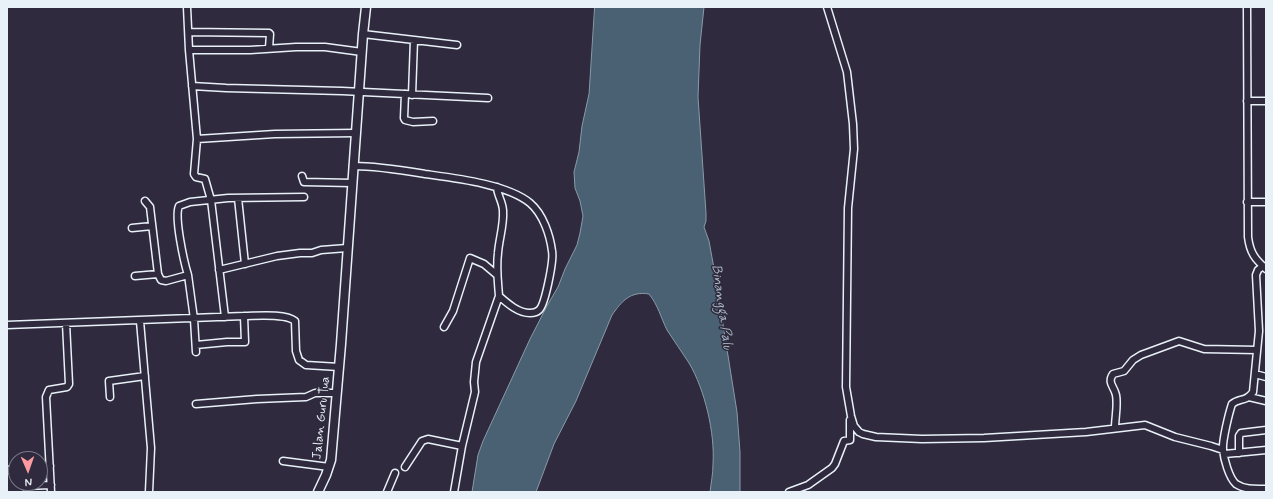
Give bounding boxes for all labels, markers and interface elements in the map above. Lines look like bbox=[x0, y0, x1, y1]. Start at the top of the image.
water label: Binangga Palu bbox=[707, 264, 735, 350]
street label: Jalan Guru Tua bbox=[310, 376, 334, 460]
north arrow bbox=[8, 451, 48, 491]
text: N bbox=[24, 475, 32, 489]

